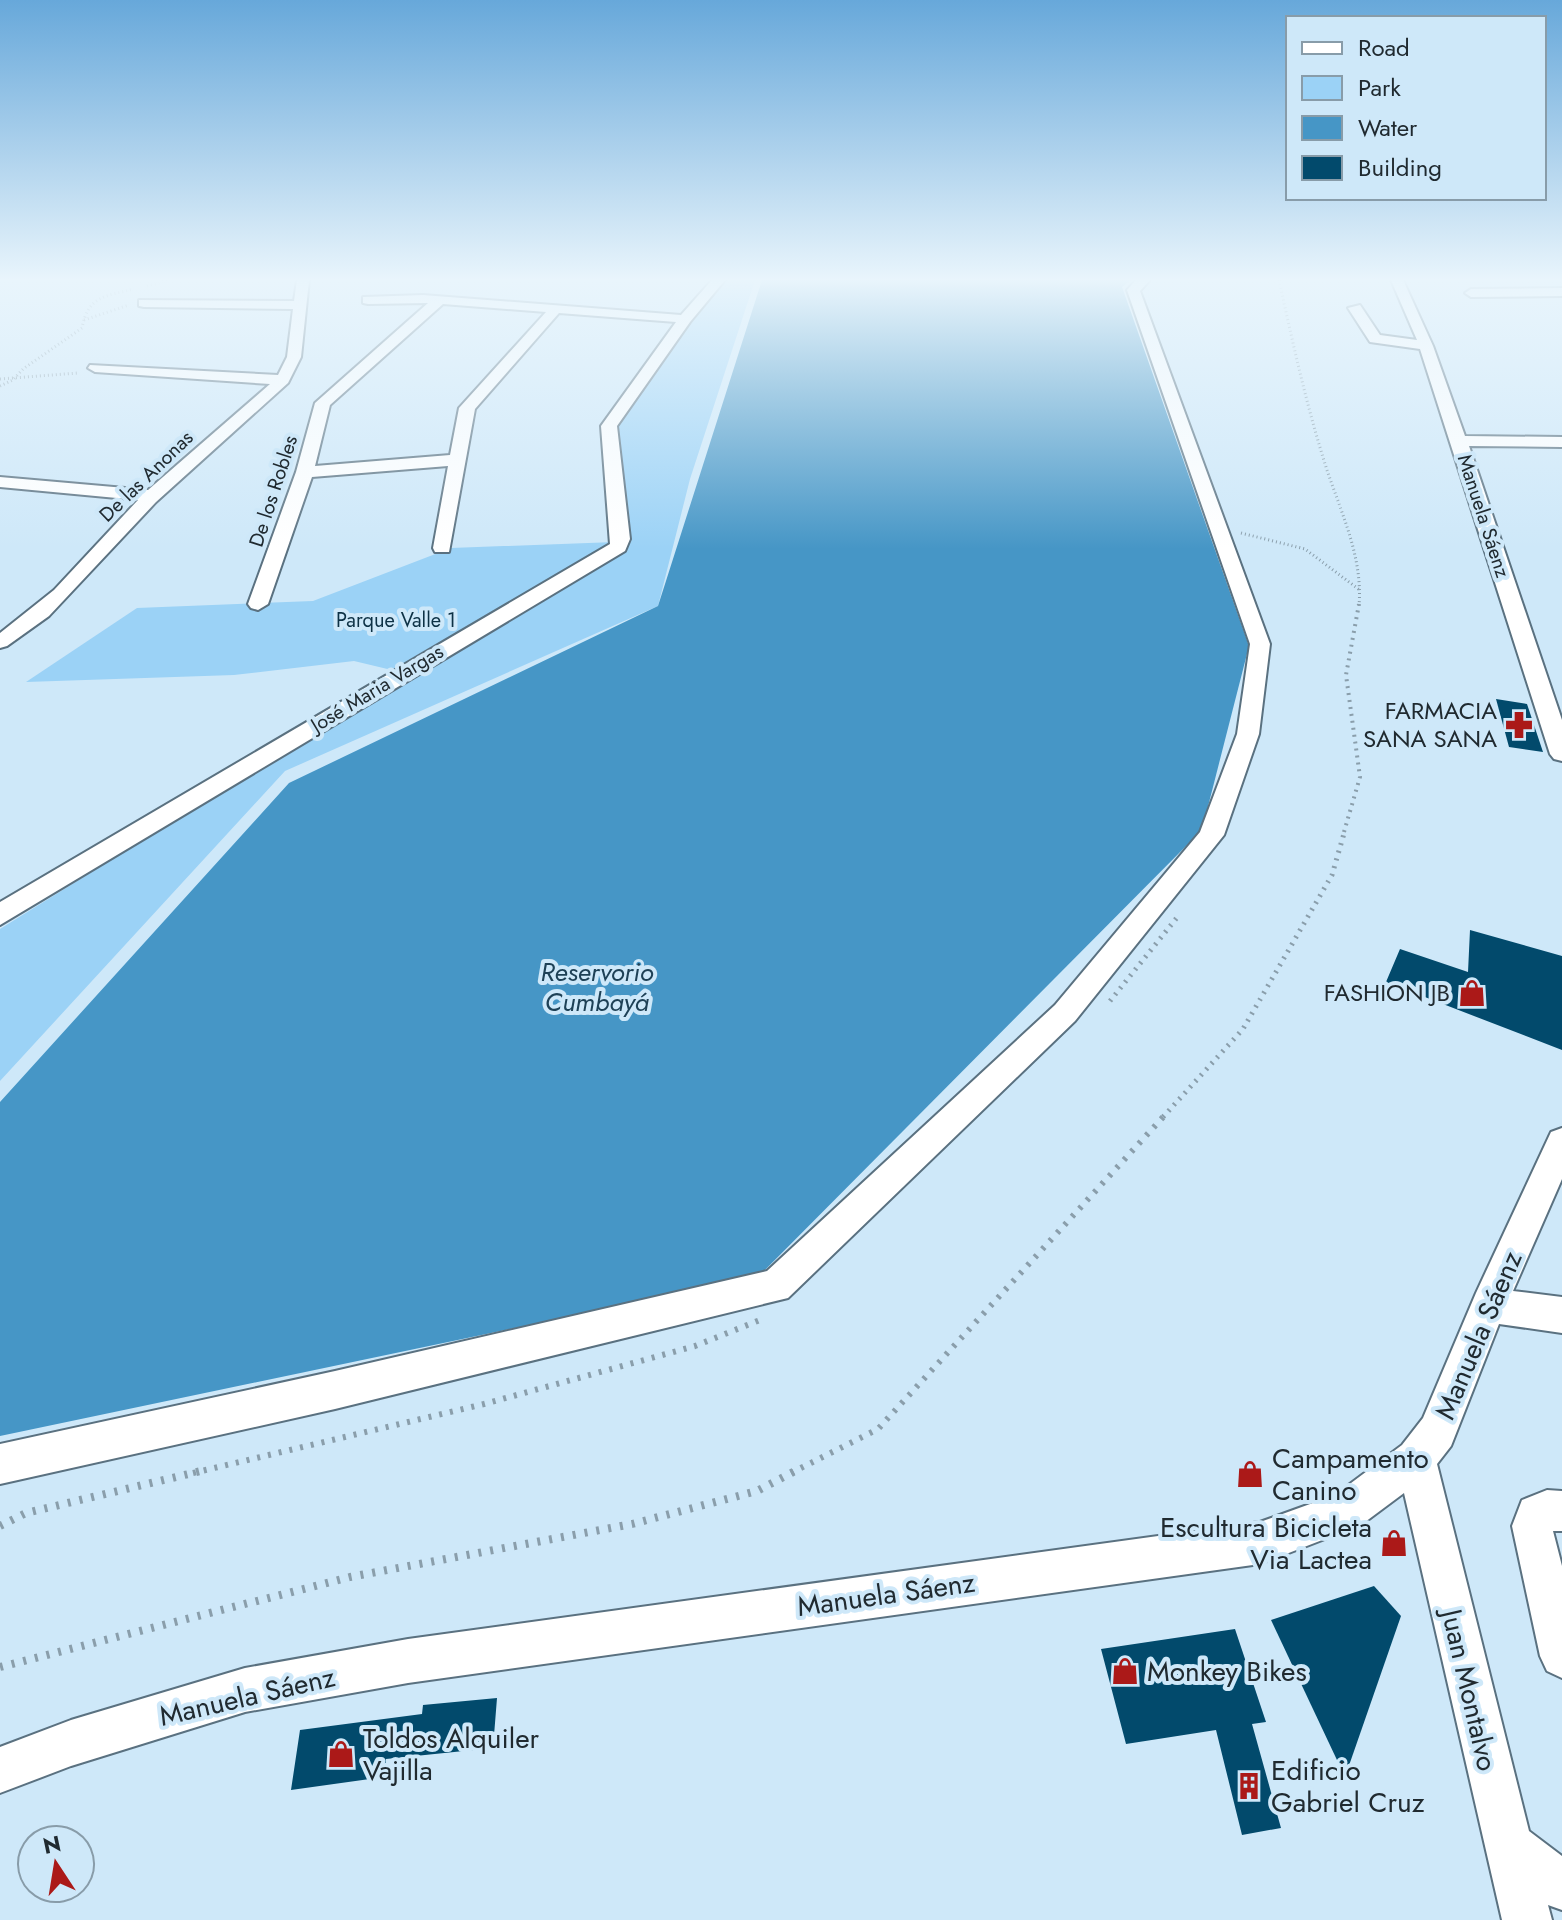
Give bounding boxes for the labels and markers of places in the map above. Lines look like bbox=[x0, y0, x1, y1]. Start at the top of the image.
place label: FARMACIA SANA SANA bbox=[1363, 693, 1497, 756]
pharmacy icon: FARMACIA SANA SANA bbox=[1504, 710, 1534, 740]
place label: FASHION JB bbox=[1324, 975, 1450, 1010]
shop icon: FASHION JB bbox=[1457, 978, 1487, 1008]
place label: Campamento Canino bbox=[1272, 1438, 1429, 1511]
shop icon: Campamento Canino bbox=[1235, 1459, 1265, 1489]
place label: Escultura Bicicleta Via Lactea bbox=[1160, 1507, 1372, 1580]
shop icon: Escultura Bicicleta Via Lactea bbox=[1379, 1528, 1409, 1558]
place label: Monkey Bikes bbox=[1147, 1651, 1307, 1692]
shop icon: Monkey Bikes bbox=[1110, 1656, 1140, 1686]
place label: Toldos Alquiler Vajilla bbox=[363, 1718, 540, 1791]
shop icon: Toldos Alquiler Vajilla bbox=[326, 1739, 356, 1769]
place label: Edificio Gabriel Cruz bbox=[1271, 1750, 1425, 1823]
building icon: Edificio Gabriel Cruz bbox=[1234, 1771, 1264, 1801]

